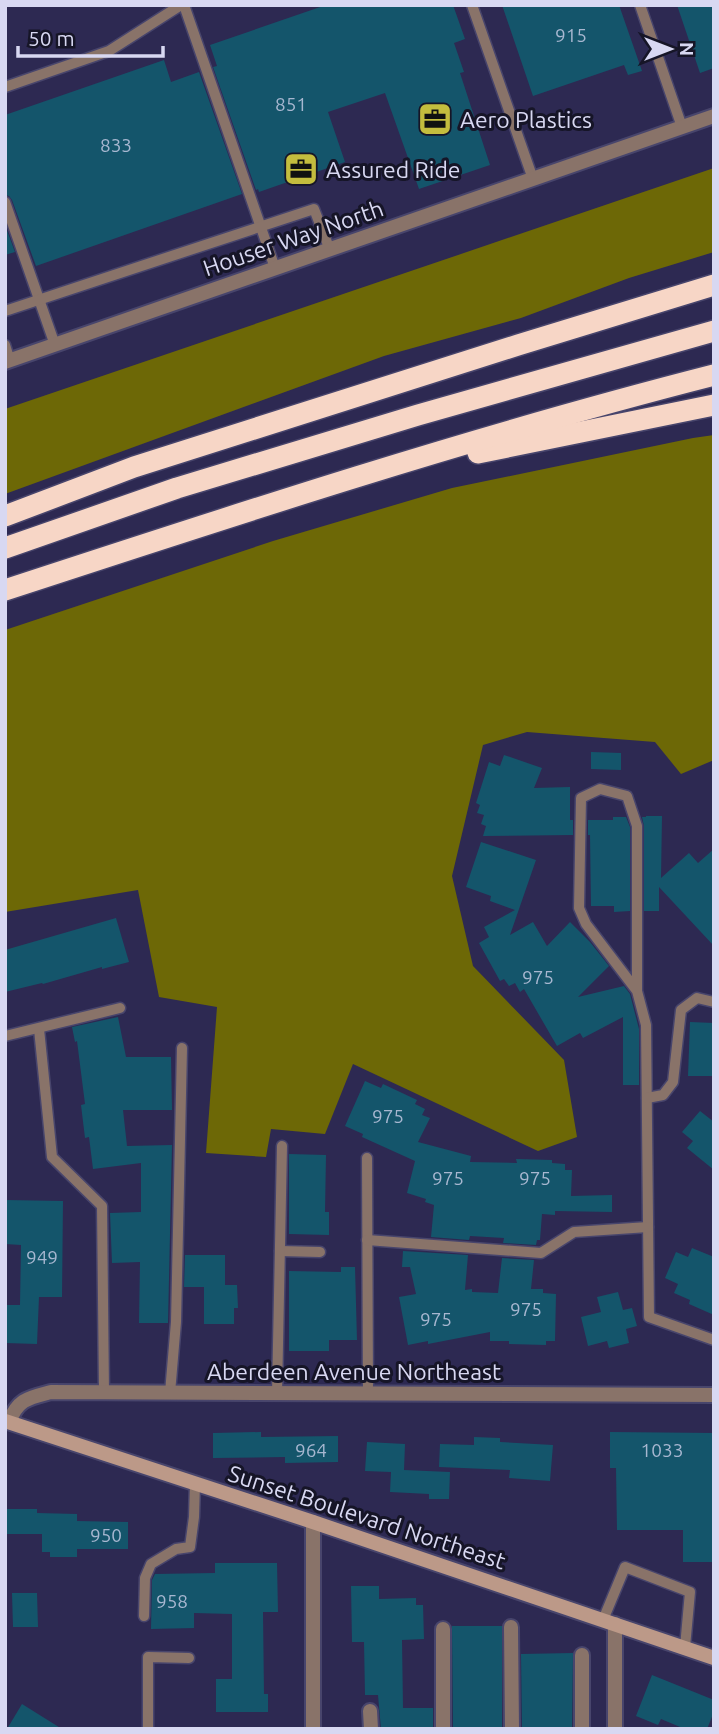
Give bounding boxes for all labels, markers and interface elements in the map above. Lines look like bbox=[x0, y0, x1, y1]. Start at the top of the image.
scale bar bbox=[18, 14, 163, 58]
north arrow bbox=[635, 14, 705, 84]
house number: 915 bbox=[555, 24, 587, 46]
text: 50 m bbox=[28, 26, 75, 50]
text: N bbox=[676, 42, 698, 56]
house number: 851 bbox=[275, 93, 307, 115]
office icon: Aero Plastics bbox=[416, 100, 454, 138]
place label: Aero Plastics bbox=[460, 107, 592, 132]
house number: 833 bbox=[100, 134, 132, 156]
office icon: Assured Ride bbox=[282, 150, 320, 188]
place label: Assured Ride bbox=[326, 157, 461, 182]
street label: Houser Way North bbox=[200, 195, 386, 281]
house number: 975 bbox=[522, 966, 554, 988]
house number: 975 bbox=[372, 1105, 404, 1127]
house number: 975 bbox=[432, 1167, 464, 1189]
house number: 975 bbox=[519, 1167, 551, 1189]
house number: 949 bbox=[26, 1246, 58, 1268]
house number: 975 bbox=[510, 1298, 542, 1320]
house number: 975 bbox=[420, 1308, 452, 1330]
street label: Aberdeen Avenue Northeast bbox=[207, 1359, 501, 1384]
house number: 964 bbox=[295, 1439, 327, 1461]
house number: 1033 bbox=[641, 1439, 683, 1461]
street label: Sunset Boulevard Northeast bbox=[225, 1460, 509, 1574]
house number: 950 bbox=[90, 1524, 122, 1546]
house number: 958 bbox=[156, 1590, 188, 1612]

